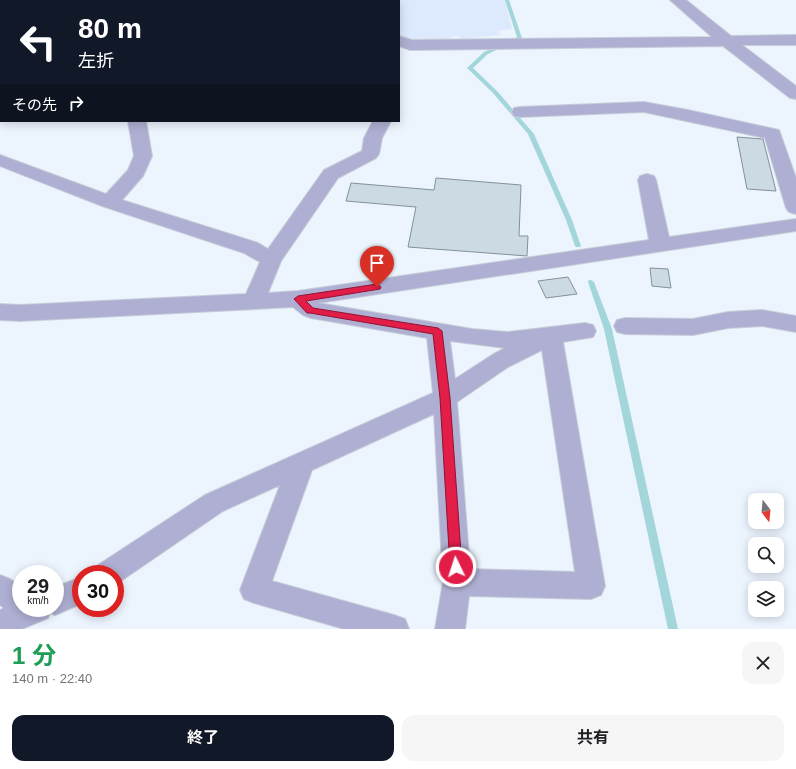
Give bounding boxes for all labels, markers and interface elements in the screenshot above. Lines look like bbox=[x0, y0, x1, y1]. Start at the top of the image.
text: 80 m bbox=[78, 13, 142, 44]
icon: left bbox=[12, 16, 64, 68]
text: 左折 bbox=[78, 51, 114, 71]
icon: right bbox=[65, 92, 87, 114]
text: その先 bbox=[12, 96, 57, 113]
pin bbox=[360, 246, 394, 287]
icon: arrive bbox=[366, 252, 388, 274]
north arrow bbox=[748, 493, 784, 529]
map controls bbox=[748, 493, 784, 617]
button: search bbox=[748, 537, 784, 573]
position arrow bbox=[435, 546, 477, 588]
speed limit sign: 30 bbox=[72, 565, 124, 617]
text: 29 bbox=[27, 575, 49, 597]
button: layers bbox=[748, 581, 784, 617]
text: km/h bbox=[27, 595, 49, 606]
text: 1 分 bbox=[12, 642, 56, 669]
button: close bbox=[742, 642, 784, 684]
text: 140 m · 22:40 bbox=[12, 671, 92, 686]
button: 終了 bbox=[12, 715, 394, 761]
button: 共有 bbox=[402, 715, 784, 761]

